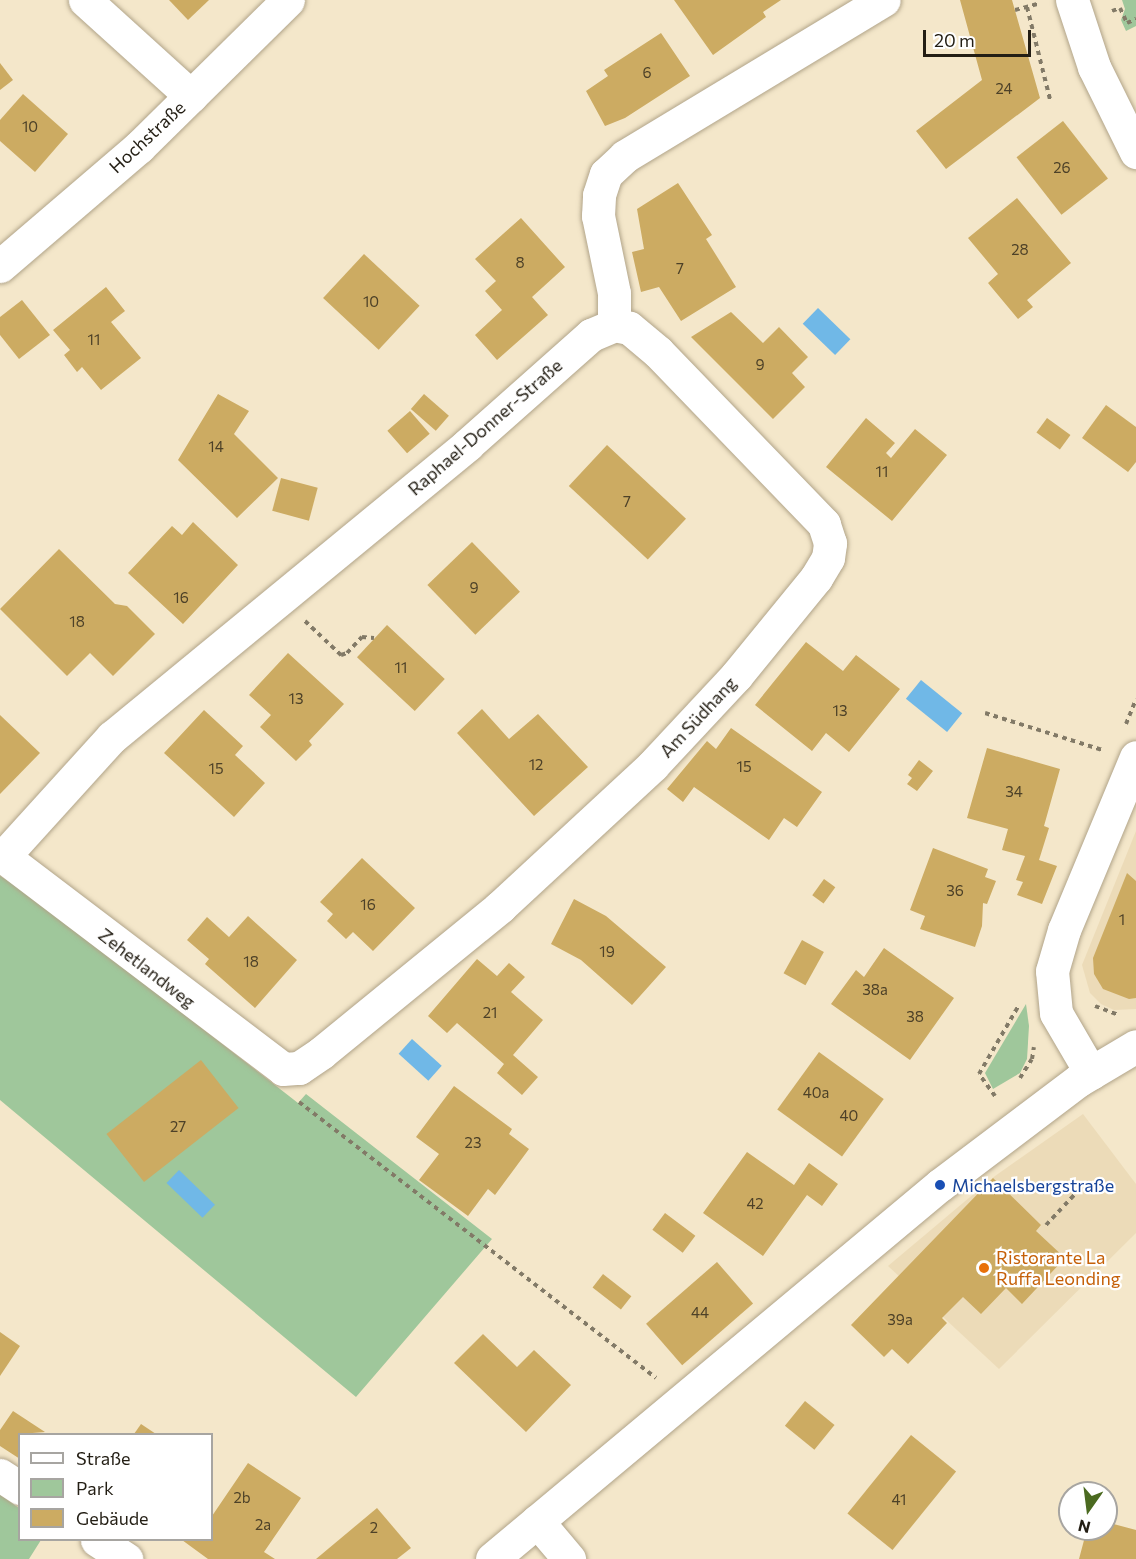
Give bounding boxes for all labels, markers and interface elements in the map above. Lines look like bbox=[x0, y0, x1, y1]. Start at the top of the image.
scale bar bbox=[926, 18, 1034, 56]
text: 20 m bbox=[934, 29, 975, 51]
house number: 6 bbox=[642, 64, 652, 82]
house number: 24 bbox=[995, 80, 1013, 98]
street label: Hochstraße bbox=[105, 96, 189, 178]
house number: 10 bbox=[22, 118, 38, 136]
house number: 26 bbox=[1053, 159, 1071, 177]
house number: 28 bbox=[1011, 241, 1029, 259]
house number: 8 bbox=[515, 254, 525, 272]
house number: 7 bbox=[676, 260, 684, 278]
house number: 10 bbox=[363, 293, 379, 311]
house number: 11 bbox=[88, 331, 100, 349]
street label: Raphael-Donner-Straße bbox=[404, 354, 566, 500]
house number: 9 bbox=[755, 356, 765, 374]
house number: 14 bbox=[208, 438, 224, 456]
house number: 11 bbox=[876, 463, 888, 481]
house number: 7 bbox=[623, 493, 631, 511]
house number: 9 bbox=[469, 579, 479, 597]
house number: 16 bbox=[173, 589, 189, 607]
house number: 18 bbox=[69, 613, 85, 631]
house number: 11 bbox=[395, 659, 407, 677]
street label: Am Südhang bbox=[655, 672, 741, 762]
house number: 13 bbox=[289, 690, 303, 708]
house number: 13 bbox=[833, 702, 847, 720]
house number: 12 bbox=[529, 756, 543, 774]
house number: 15 bbox=[736, 758, 752, 776]
house number: 15 bbox=[208, 760, 224, 778]
house number: 34 bbox=[1005, 783, 1023, 801]
house number: 36 bbox=[946, 882, 964, 900]
house number: 16 bbox=[360, 896, 376, 914]
house number: 1 bbox=[1119, 911, 1125, 929]
street label: Zehetlandweg bbox=[94, 924, 200, 1012]
house number: 19 bbox=[599, 943, 615, 961]
house number: 18 bbox=[243, 953, 259, 971]
house number: 38a bbox=[862, 981, 888, 999]
house number: 21 bbox=[483, 1004, 497, 1022]
house number: 38 bbox=[906, 1008, 924, 1026]
house number: 40a bbox=[803, 1084, 829, 1102]
house number: 40 bbox=[840, 1107, 858, 1125]
house number: 27 bbox=[170, 1118, 186, 1136]
house number: 23 bbox=[465, 1134, 481, 1152]
place label: Michaelsbergstraße bbox=[952, 1174, 1114, 1196]
marker: Michaelsbergstraße bbox=[933, 1178, 947, 1192]
house number: 42 bbox=[746, 1195, 764, 1213]
place label: Ristorante La Ruffa Leonding bbox=[996, 1247, 1120, 1290]
marker: Ristorante La Ruffa Leonding bbox=[977, 1261, 991, 1275]
house number: 44 bbox=[691, 1304, 709, 1322]
house number: 39a bbox=[887, 1311, 913, 1329]
legend bbox=[18, 1433, 213, 1541]
text: Straße bbox=[76, 1447, 131, 1469]
text: Park bbox=[76, 1477, 114, 1499]
north arrow bbox=[1058, 1481, 1118, 1541]
house number: 2b bbox=[233, 1489, 251, 1507]
house number: 41 bbox=[892, 1491, 906, 1509]
text: Gebäude bbox=[76, 1507, 149, 1529]
house number: 2a bbox=[255, 1516, 271, 1534]
text: N bbox=[1076, 1516, 1092, 1538]
house number: 2 bbox=[370, 1519, 378, 1537]

